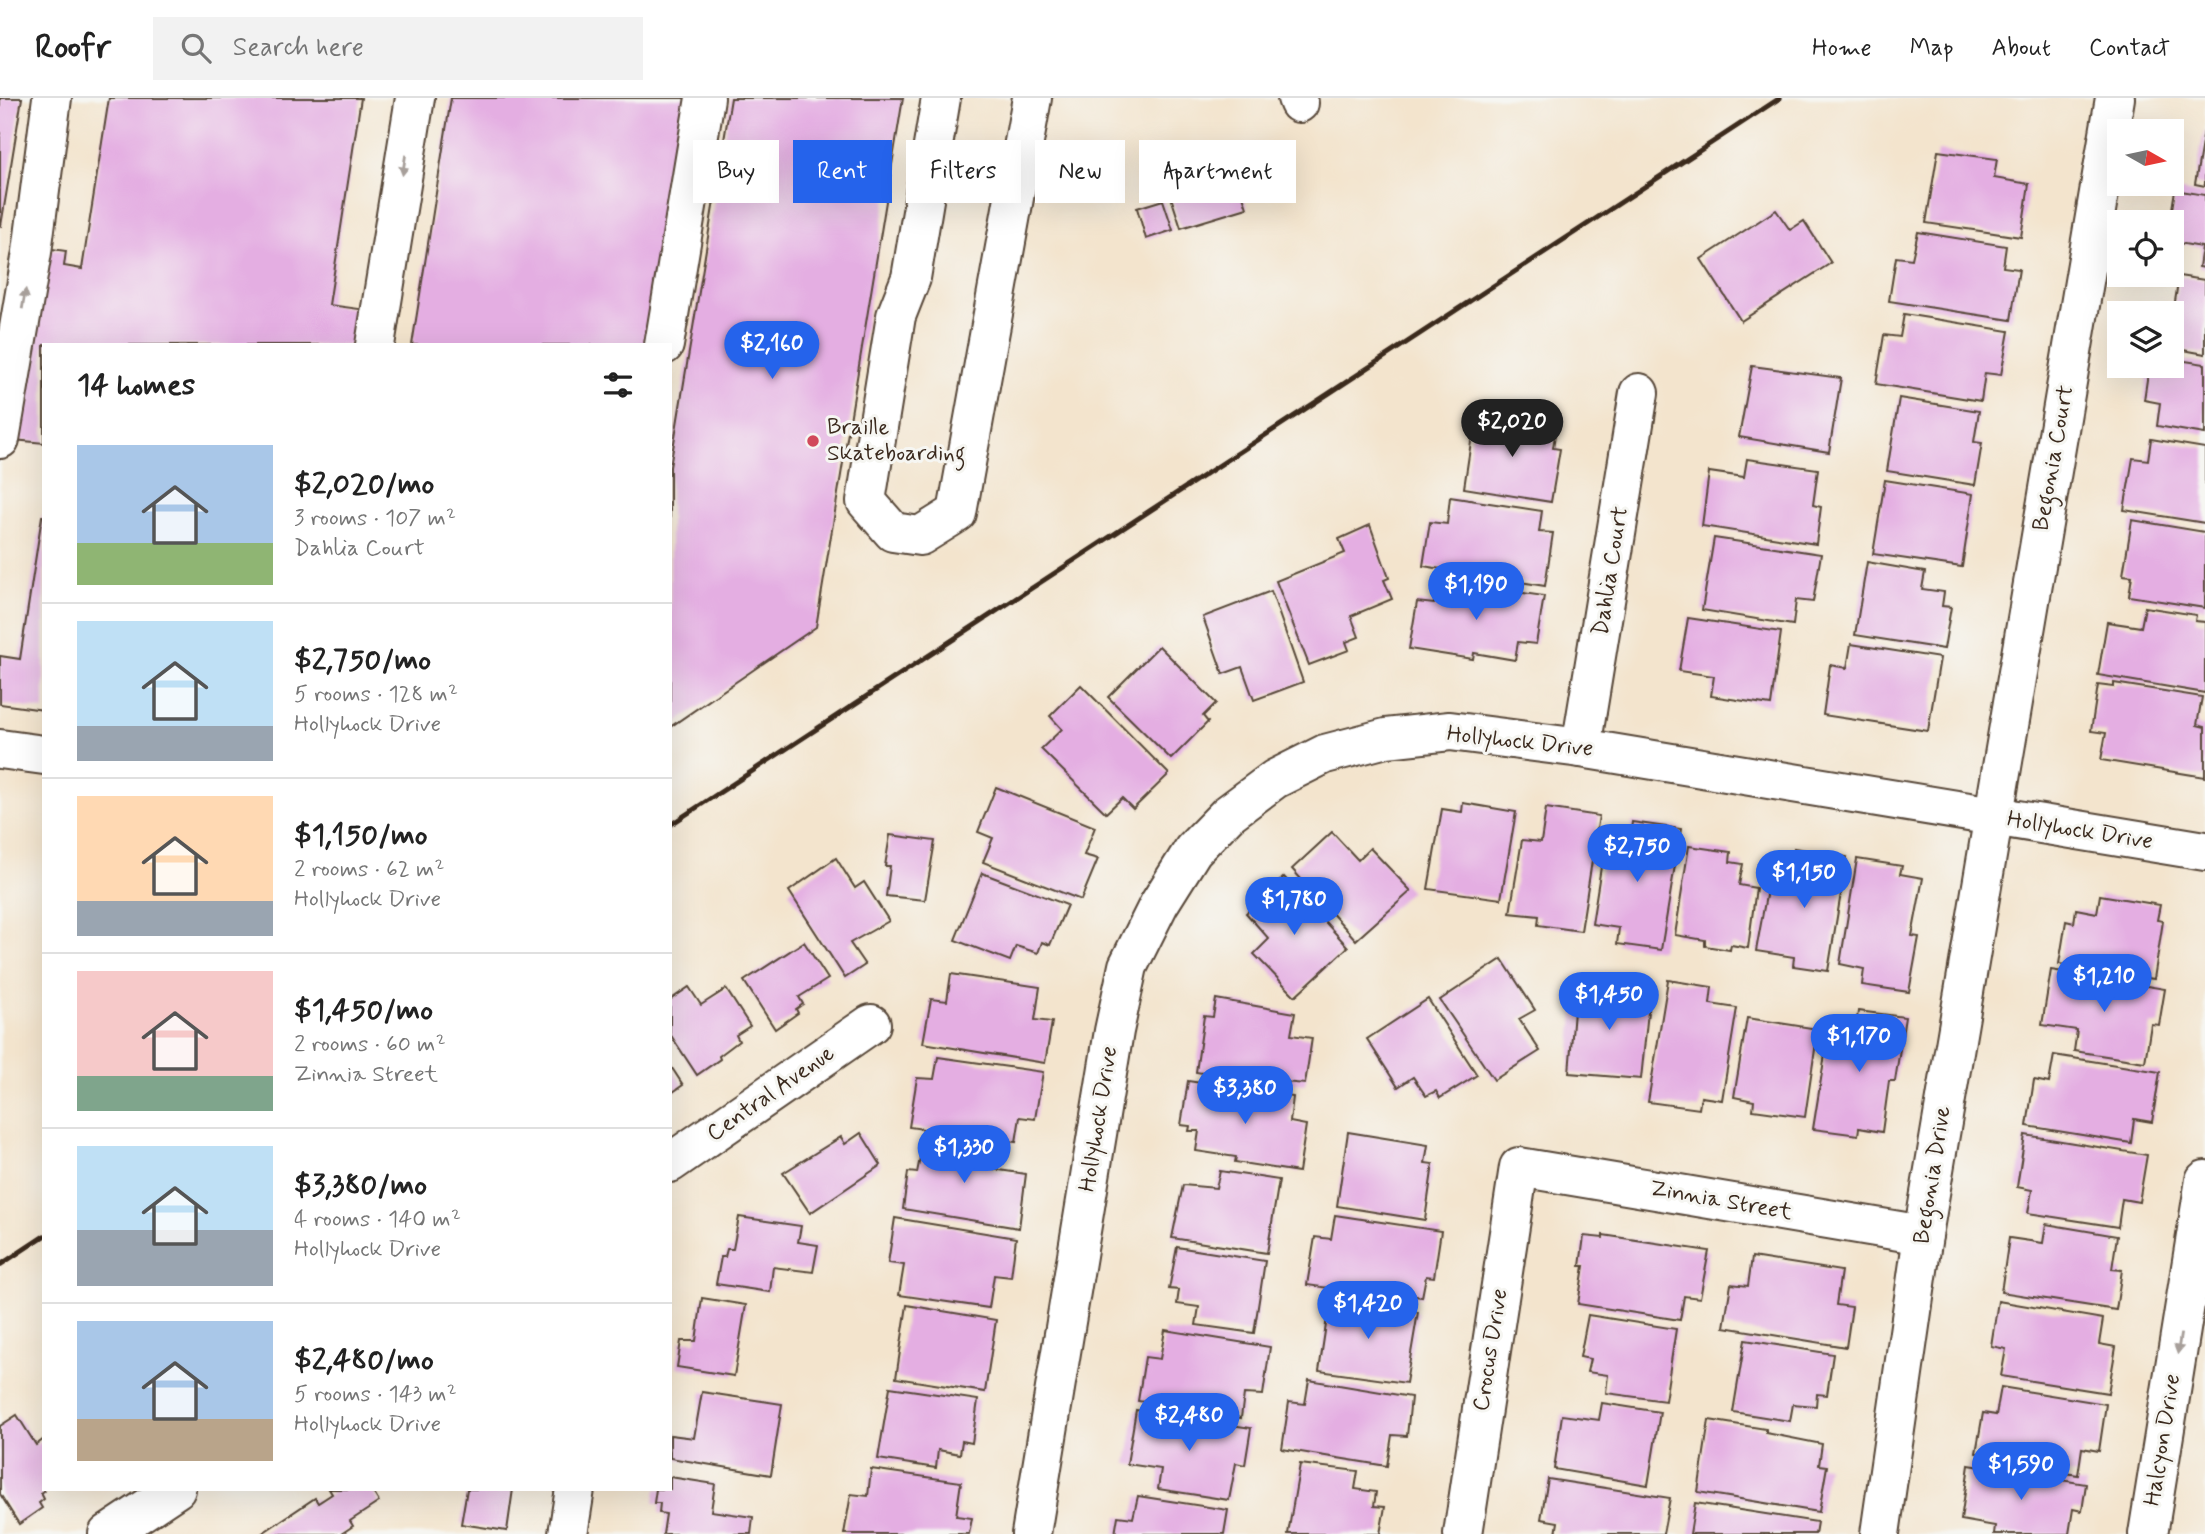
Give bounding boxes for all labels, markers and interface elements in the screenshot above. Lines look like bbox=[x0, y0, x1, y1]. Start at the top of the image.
search box bbox=[153, 17, 643, 80]
text: Roofr bbox=[35, 26, 111, 70]
icon: search bbox=[177, 29, 215, 67]
text: Search here bbox=[233, 31, 364, 65]
text: Home bbox=[1812, 33, 1872, 64]
text: Map bbox=[1910, 33, 1954, 64]
text: About bbox=[1992, 33, 2051, 64]
text: Contact bbox=[2089, 33, 2170, 64]
north arrow bbox=[2107, 119, 2184, 196]
map controls bbox=[2107, 119, 2184, 378]
chip: Buy bbox=[693, 140, 779, 203]
chip: Rent bbox=[793, 140, 892, 203]
chip: Filters bbox=[906, 140, 1021, 203]
chip: New bbox=[1035, 140, 1125, 203]
chip: Apartment bbox=[1139, 140, 1296, 203]
one-way arrow bbox=[398, 154, 409, 176]
button: locate bbox=[2107, 210, 2184, 287]
one-way arrow bbox=[19, 288, 30, 310]
button: layers bbox=[2107, 301, 2184, 378]
pin: $2,160 bbox=[715, 322, 829, 381]
text: $2,160 bbox=[740, 329, 804, 359]
text: 14 homes bbox=[77, 366, 195, 405]
icon: filters bbox=[599, 366, 637, 404]
street label: Begonia Court bbox=[2026, 383, 2084, 534]
pin: $2,020 bbox=[1455, 400, 1569, 459]
text: $2,020 bbox=[1477, 407, 1547, 437]
place label: Braille Skateboarding bbox=[827, 413, 966, 471]
marker: Braille Skateboarding bbox=[805, 433, 821, 449]
text: $2,020/mo bbox=[294, 465, 434, 504]
icon: home bbox=[133, 473, 217, 557]
text: 3 rooms · 107 m² bbox=[294, 504, 456, 534]
street label: Dahlia Court bbox=[1586, 504, 1636, 638]
text: Dahlia Court bbox=[294, 534, 425, 564]
pin: $1,190 bbox=[1419, 562, 1533, 622]
text: $1,190 bbox=[1444, 570, 1508, 600]
text: $2,750/mo bbox=[294, 641, 431, 680]
icon: home bbox=[133, 649, 217, 733]
text: 5 rooms · 128 m² bbox=[294, 680, 458, 710]
text: Hollyhock Drive bbox=[294, 710, 441, 740]
street label: Hollyhock Drive bbox=[1445, 719, 1595, 765]
street label: Hollyhock Drive bbox=[2005, 805, 2155, 857]
text: $1,150/mo bbox=[294, 816, 428, 855]
icon: home bbox=[133, 824, 217, 908]
pin: $2,750 bbox=[1580, 824, 1694, 884]
text: $2,750 bbox=[1604, 832, 1671, 862]
pin: $1,150 bbox=[1747, 850, 1861, 910]
text: 2 rooms · 62 m² bbox=[294, 855, 445, 885]
text: $1,150 bbox=[1772, 858, 1836, 888]
pin: $1,780 bbox=[1237, 878, 1351, 937]
text: Hollyhock Drive bbox=[294, 885, 441, 915]
text: $1,780 bbox=[1261, 885, 1327, 915]
pin: $1,210 bbox=[2047, 954, 2161, 1014]
text: $1,210 bbox=[2073, 962, 2135, 992]
pin: $1,450 bbox=[1552, 972, 1666, 1032]
text: $1,450 bbox=[1575, 980, 1643, 1010]
text: $1,450/mo bbox=[294, 991, 433, 1030]
icon: home bbox=[133, 999, 217, 1083]
pin: $1,170 bbox=[1802, 1014, 1916, 1074]
text: $1,170 bbox=[1827, 1022, 1891, 1052]
text: 2 rooms · 60 m² bbox=[294, 1030, 446, 1060]
street label: Central Avenue bbox=[701, 1039, 841, 1149]
street label: Hollyhock Drive bbox=[1073, 1044, 1125, 1194]
text: Zinnia Street bbox=[294, 1060, 438, 1090]
pin: $3,380 bbox=[1188, 1066, 1302, 1126]
text: $3,380 bbox=[1213, 1074, 1277, 1104]
street label: Begonia Drive bbox=[1907, 1104, 1961, 1246]
pin: $1,330 bbox=[907, 1126, 1021, 1185]
text: $1,330 bbox=[934, 1133, 994, 1163]
text: $3,380/mo bbox=[294, 1166, 427, 1205]
icon: home bbox=[133, 1174, 217, 1258]
street label: Zinnia Street bbox=[1647, 1174, 1795, 1228]
text: 4 rooms · 140 m² bbox=[294, 1205, 461, 1235]
text: Hollyhock Drive bbox=[294, 1235, 441, 1265]
pin: $1,420 bbox=[1311, 1282, 1425, 1341]
street label: Crocus Drive bbox=[1466, 1286, 1516, 1414]
text: $1,420 bbox=[1333, 1289, 1403, 1319]
one-way arrow bbox=[2173, 1333, 2184, 1355]
text: $2,480/mo bbox=[294, 1341, 434, 1380]
icon: home bbox=[133, 1349, 217, 1433]
street label: Halcyon Drive bbox=[2138, 1372, 2188, 1508]
text: 5 rooms · 143 m² bbox=[294, 1380, 457, 1410]
pin: $2,480 bbox=[1132, 1394, 1246, 1453]
text: $2,480 bbox=[1154, 1401, 1224, 1431]
text: Hollyhock Drive bbox=[294, 1410, 441, 1440]
pin: $1,590 bbox=[1964, 1442, 2078, 1502]
text: $1,590 bbox=[1988, 1450, 2054, 1480]

